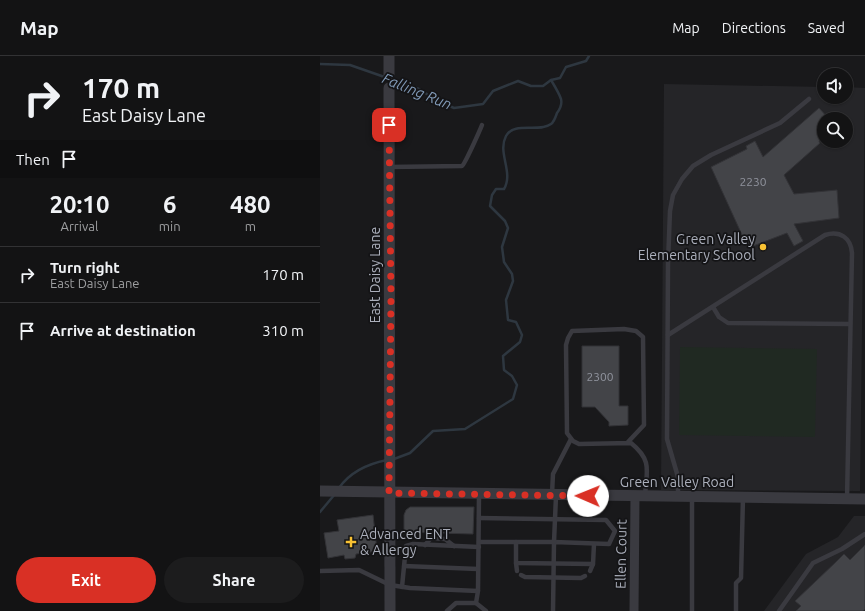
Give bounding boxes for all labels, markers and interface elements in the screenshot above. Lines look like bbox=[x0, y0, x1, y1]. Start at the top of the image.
text: Map bbox=[20, 17, 59, 39]
text: Map bbox=[672, 20, 700, 36]
text: Directions bbox=[722, 20, 786, 36]
text: Saved bbox=[808, 20, 845, 36]
map controls bbox=[817, 68, 853, 148]
button: sound bbox=[817, 68, 853, 104]
water label: Falling Run bbox=[380, 69, 454, 113]
icon: right bbox=[16, 72, 68, 124]
text: 170 m bbox=[82, 72, 160, 103]
text: East Daisy Lane bbox=[82, 105, 206, 125]
pin bbox=[372, 108, 406, 142]
button: search bbox=[817, 112, 853, 148]
icon: arrive bbox=[378, 114, 400, 136]
icon: arrive bbox=[58, 148, 80, 170]
text: Then bbox=[16, 151, 50, 168]
house number: 2230 bbox=[739, 175, 767, 188]
text: 20:10 bbox=[49, 191, 109, 218]
text: 6 bbox=[163, 191, 176, 218]
text: 480 bbox=[230, 191, 271, 218]
text: Arrival bbox=[60, 219, 98, 233]
text: min bbox=[159, 219, 181, 233]
text: m bbox=[245, 219, 256, 233]
street label: East Daisy Lane bbox=[367, 227, 383, 323]
place label: Green Valley Elementary School bbox=[638, 231, 755, 263]
marker: Green Valley Elementary School bbox=[758, 242, 768, 252]
text: Turn right bbox=[50, 259, 120, 276]
icon: right bbox=[16, 264, 38, 286]
text: 170 m bbox=[262, 266, 304, 283]
text: East Daisy Lane bbox=[50, 276, 140, 290]
icon: arrive bbox=[16, 320, 38, 342]
text: Arrive at destination bbox=[50, 322, 196, 339]
text: 310 m bbox=[262, 322, 304, 339]
house number: 2300 bbox=[586, 370, 614, 383]
street label: Green Valley Road bbox=[620, 474, 734, 490]
position arrow bbox=[567, 475, 609, 517]
street label: Ellen Court bbox=[612, 519, 630, 589]
place label: Advanced ENT & Allergy bbox=[360, 526, 451, 558]
marker: Advanced ENT & Allergy bbox=[345, 536, 357, 548]
button: Exit bbox=[16, 557, 156, 603]
button: Share bbox=[164, 557, 304, 603]

